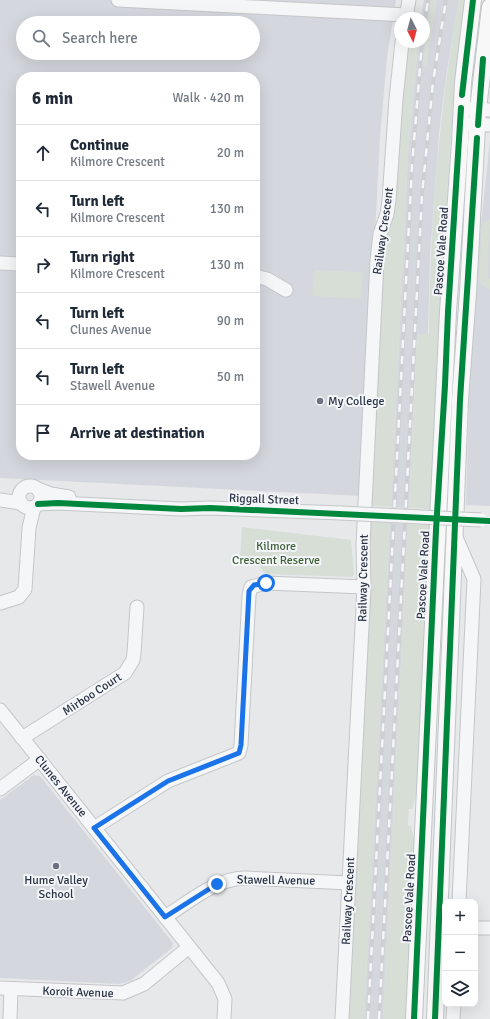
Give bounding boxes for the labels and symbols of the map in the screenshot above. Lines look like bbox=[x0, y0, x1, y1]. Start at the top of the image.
north arrow bbox=[394, 12, 430, 48]
street label: Railway Crescent bbox=[370, 187, 397, 276]
street label: Pascoe Vale Road bbox=[431, 206, 452, 296]
place label: My College bbox=[328, 394, 384, 409]
marker: My College bbox=[315, 396, 325, 406]
street label: Riggall Street bbox=[229, 491, 299, 508]
street label: Pascoe Vale Road bbox=[414, 530, 433, 620]
street label: Railway Crescent bbox=[355, 534, 372, 622]
park label: Kilmore Crescent Reserve bbox=[232, 539, 320, 568]
route start bbox=[257, 574, 275, 592]
street label: Mirboo Court bbox=[60, 670, 125, 719]
street label: Clunes Avenue bbox=[31, 752, 90, 820]
street label: Pascoe Vale Road bbox=[400, 853, 419, 943]
street label: Railway Crescent bbox=[339, 857, 358, 945]
marker: Hume Valley School bbox=[51, 861, 61, 871]
street label: Stawell Avenue bbox=[237, 872, 315, 889]
place label: Hume Valley School bbox=[24, 873, 88, 902]
route end bbox=[208, 875, 226, 893]
street label: Koroit Avenue bbox=[42, 984, 114, 1001]

